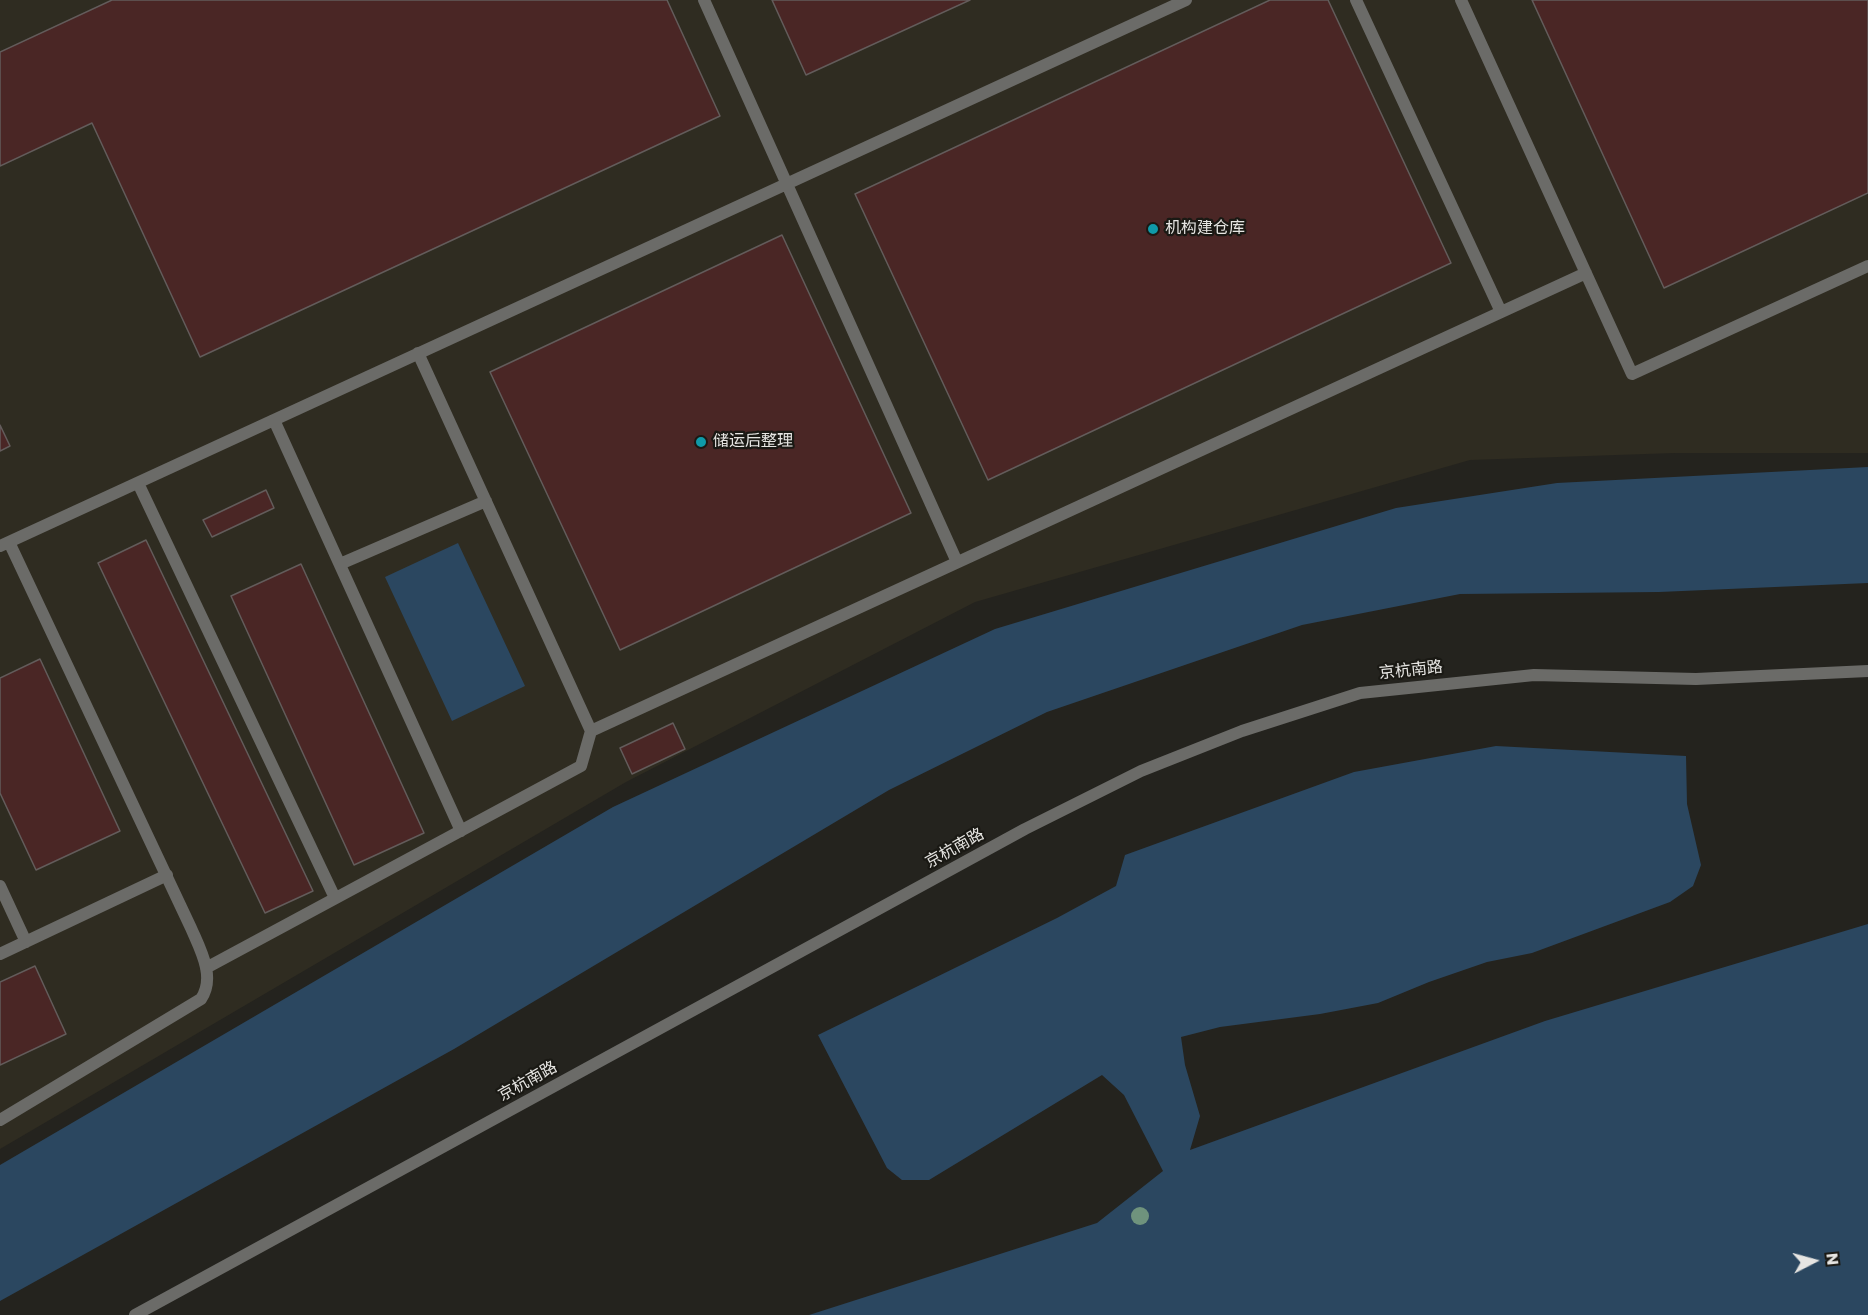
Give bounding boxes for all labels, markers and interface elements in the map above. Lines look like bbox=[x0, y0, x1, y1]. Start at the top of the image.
place label: 机构建仓库 bbox=[1165, 219, 1245, 239]
marker: 机构建仓库 bbox=[1146, 222, 1160, 236]
place label: 储运后整理 bbox=[713, 432, 793, 452]
marker: 储运后整理 bbox=[694, 435, 708, 449]
street label: 京杭南路 bbox=[1378, 658, 1444, 684]
street label: 京杭南路 bbox=[922, 825, 988, 873]
street label: 京杭南路 bbox=[495, 1058, 561, 1106]
north arrow bbox=[1784, 1231, 1844, 1291]
text: N bbox=[1820, 1252, 1844, 1266]

